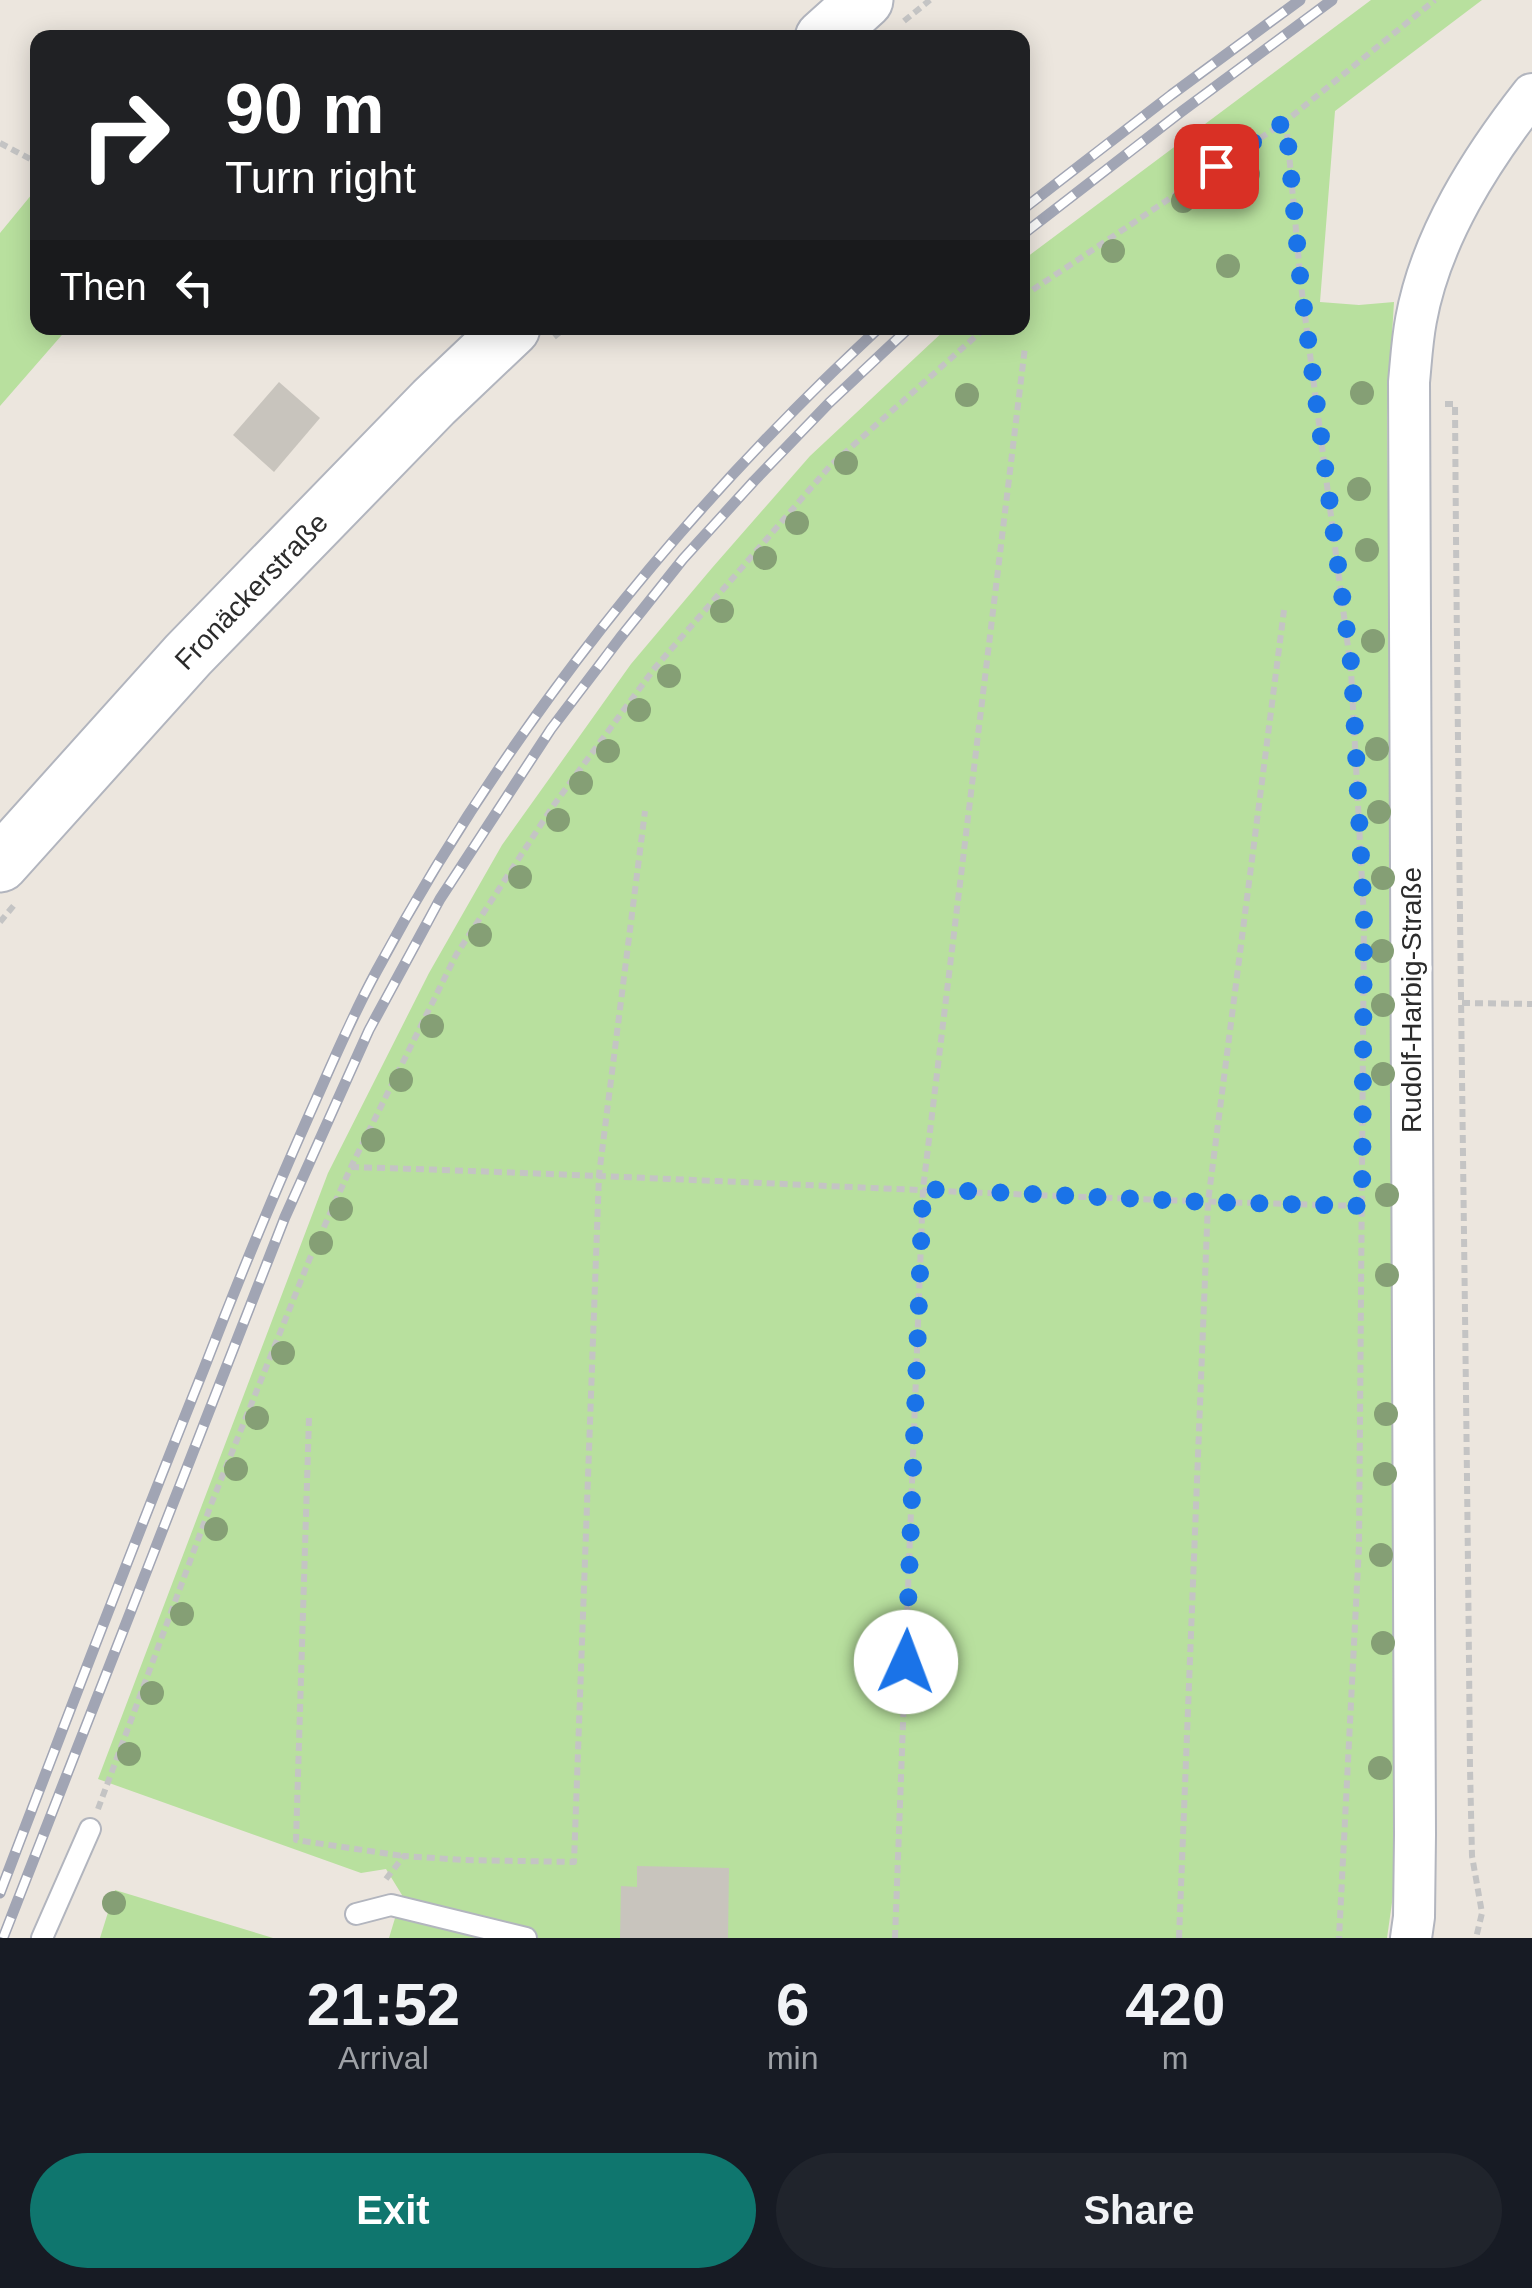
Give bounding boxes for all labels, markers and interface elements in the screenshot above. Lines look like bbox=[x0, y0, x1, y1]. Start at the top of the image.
icon: right bbox=[60, 70, 190, 200]
text: 90 m bbox=[225, 70, 385, 148]
pin bbox=[1174, 124, 1259, 209]
icon: arrive bbox=[1189, 139, 1244, 194]
text: Turn right bbox=[225, 152, 416, 203]
icon: left bbox=[167, 260, 222, 315]
text: Then bbox=[60, 266, 147, 308]
street label: Fronäckerstraße bbox=[169, 507, 334, 676]
street label: Rudolf-Harbig-Straße bbox=[1396, 867, 1427, 1133]
position arrow bbox=[854, 1610, 958, 1714]
text: 21:52 bbox=[307, 1971, 460, 2038]
text: 6 bbox=[776, 1971, 809, 2038]
text: 420 bbox=[1125, 1971, 1225, 2038]
text: Arrival bbox=[338, 2040, 429, 2076]
text: min bbox=[767, 2040, 818, 2076]
text: m bbox=[1162, 2040, 1189, 2076]
button: Exit bbox=[30, 2153, 756, 2268]
button: Share bbox=[776, 2153, 1502, 2268]

